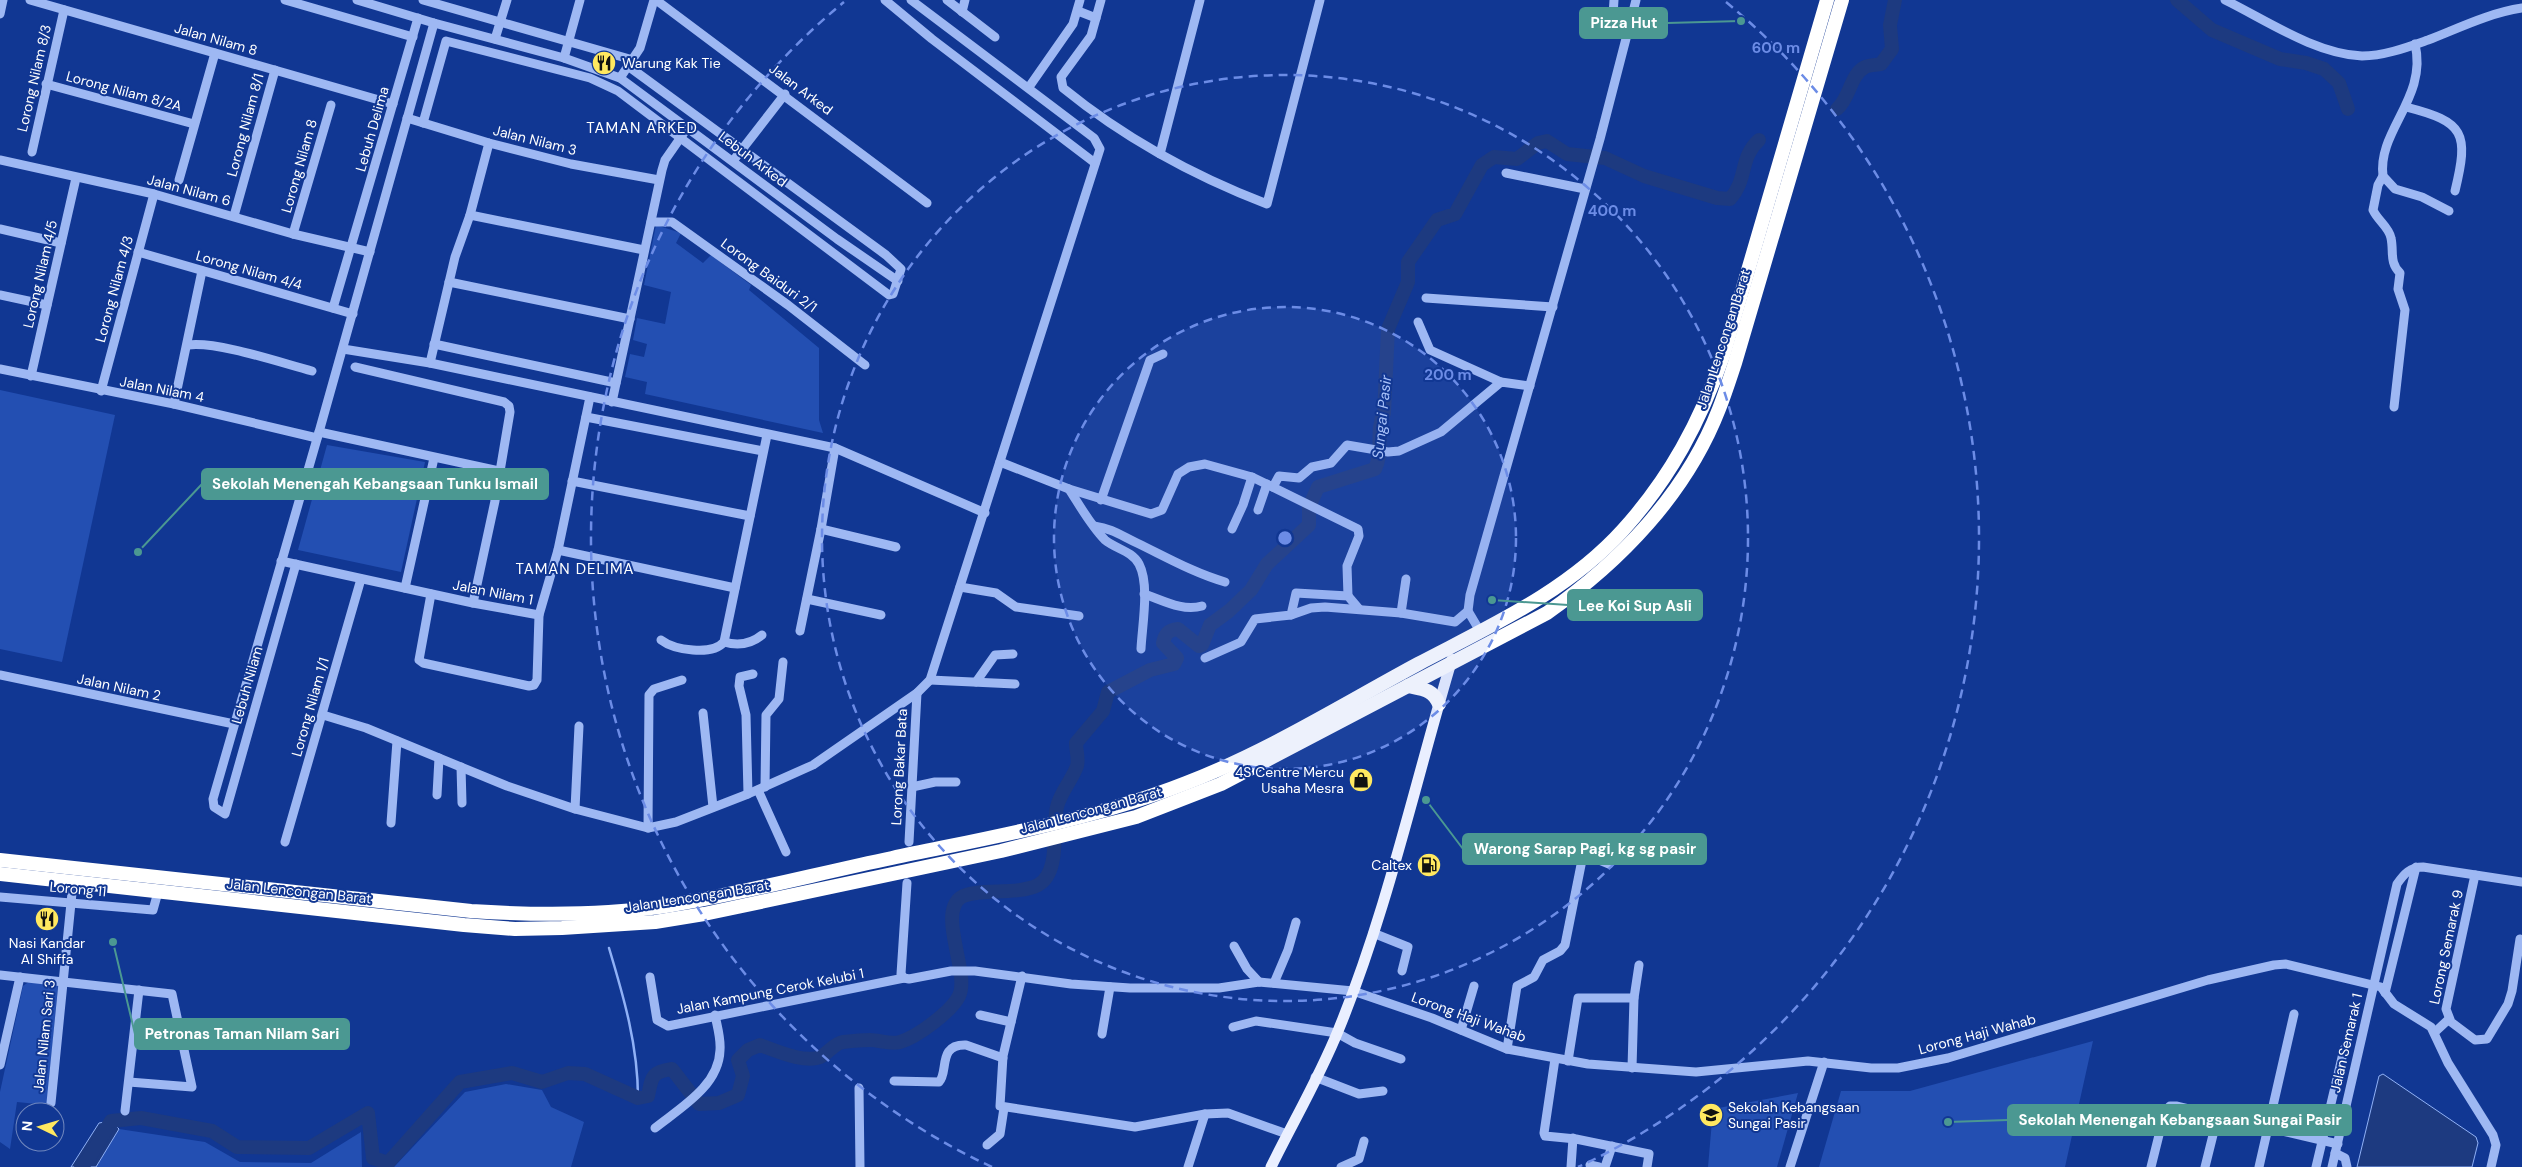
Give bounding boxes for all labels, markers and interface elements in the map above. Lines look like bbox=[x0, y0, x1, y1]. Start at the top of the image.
callout: Pizza Hut bbox=[1580, 8, 1667, 38]
text: Pizza Hut bbox=[1591, 13, 1657, 33]
street label: Jalan Nilam 8 bbox=[172, 19, 260, 59]
street label: Lorong Nilam 8/3 bbox=[13, 23, 55, 133]
text: 600 m bbox=[1752, 38, 1800, 58]
restaurant icon: Warung Kak Tie bbox=[591, 50, 617, 76]
place label: Warung Kak Tie bbox=[622, 54, 721, 72]
street label: Jalan Arked bbox=[766, 59, 836, 119]
street label: Lorong Nilam 8/2A bbox=[64, 67, 184, 115]
street label: Lorong Nilam 8/1 bbox=[223, 71, 267, 179]
street label: Lebuh Delima bbox=[351, 84, 393, 174]
street label: Lorong Nilam 8 bbox=[277, 117, 321, 215]
district label: TAMAN ARKED bbox=[586, 118, 698, 138]
street label: Jalan Nilam 3 bbox=[491, 121, 579, 159]
street label: Lebuh Arked bbox=[715, 127, 791, 191]
street label: Jalan Nilam 6 bbox=[145, 170, 233, 210]
text: 400 m bbox=[1588, 201, 1636, 221]
street label: Lorong Nilam 4/5 bbox=[19, 218, 61, 330]
street label: Lorong Nilam 4/3 bbox=[91, 234, 137, 344]
street label: Lorong Baiduri 2/1 bbox=[717, 234, 821, 316]
street label: Lorong Nilam 4/4 bbox=[194, 246, 305, 294]
street label: Jalan Lencongan Barat bbox=[1692, 267, 1754, 411]
text: 200 m bbox=[1424, 365, 1472, 385]
street label: Jalan Nilam 4 bbox=[118, 372, 206, 406]
water label: Sungai Pasir bbox=[1368, 374, 1396, 460]
callout: Sekolah Menengah Kebangsaan Tunku Ismail bbox=[202, 469, 548, 499]
text: Sekolah Menengah Kebangsaan Tunku Ismail bbox=[212, 474, 538, 494]
centre of rings bbox=[1276, 529, 1294, 547]
district label: TAMAN DELIMA bbox=[516, 559, 634, 579]
street label: Jalan Nilam 1 bbox=[451, 575, 535, 609]
callout: Lee Koi Sup Asli bbox=[1568, 590, 1702, 620]
text: Lee Koi Sup Asli bbox=[1578, 596, 1692, 616]
street label: Lebuh Nilam bbox=[227, 644, 267, 726]
street label: Lorong Nilam 1/1 bbox=[287, 655, 333, 759]
street label: Jalan Nilam 2 bbox=[75, 669, 163, 705]
street label: Lorong Bakar Bata bbox=[887, 708, 911, 826]
place label: 4S Centre Mercu Usaha Mesra bbox=[1235, 763, 1344, 797]
shop icon: 4S Centre Mercu Usaha Mesra bbox=[1348, 767, 1374, 793]
street label: Jalan Lencongan Barat bbox=[1018, 782, 1164, 838]
callout: Warong Sarap Pagi, kg sg pasir bbox=[1463, 834, 1706, 864]
text: Warong Sarap Pagi, kg sg pasir bbox=[1474, 839, 1696, 859]
fuel station icon: Caltex bbox=[1416, 852, 1442, 878]
place label: Caltex bbox=[1371, 856, 1412, 874]
street label: Jalan Lencongan Barat bbox=[226, 874, 372, 908]
street label: Jalan Lencongan Barat bbox=[624, 876, 770, 916]
street label: Lorong 11 bbox=[49, 878, 107, 900]
street label: Lorong Semarak 9 bbox=[2425, 888, 2467, 1006]
restaurant icon: Nasi Kandar Al Shiffa bbox=[34, 906, 60, 932]
place label: Nasi Kandar Al Shiffa bbox=[9, 934, 85, 968]
street label: Jalan Kampung Cerok Kelubi 1 bbox=[675, 964, 865, 1018]
street label: Jalan Nilam Sari 3 bbox=[29, 979, 59, 1093]
street label: Lorong Haji Wahab bbox=[1409, 988, 1529, 1046]
street label: Jalan Semarak 1 bbox=[2326, 992, 2366, 1094]
street label: Lorong Haji Wahab bbox=[1916, 1010, 2038, 1058]
callout: Petronas Taman Nilam Sari bbox=[135, 1019, 349, 1049]
text: Petronas Taman Nilam Sari bbox=[145, 1024, 339, 1044]
place label: Sekolah Kebangsaan Sungai Pasir bbox=[1728, 1098, 1860, 1132]
north arrow bbox=[15, 1102, 65, 1152]
school or university icon: Sekolah Kebangsaan Sungai Pasir bbox=[1698, 1102, 1724, 1128]
callout: Sekolah Menengah Kebangsaan Sungai Pasir bbox=[2008, 1105, 2351, 1135]
text: Sekolah Menengah Kebangsaan Sungai Pasir bbox=[2018, 1110, 2342, 1130]
text: N bbox=[18, 1120, 36, 1132]

